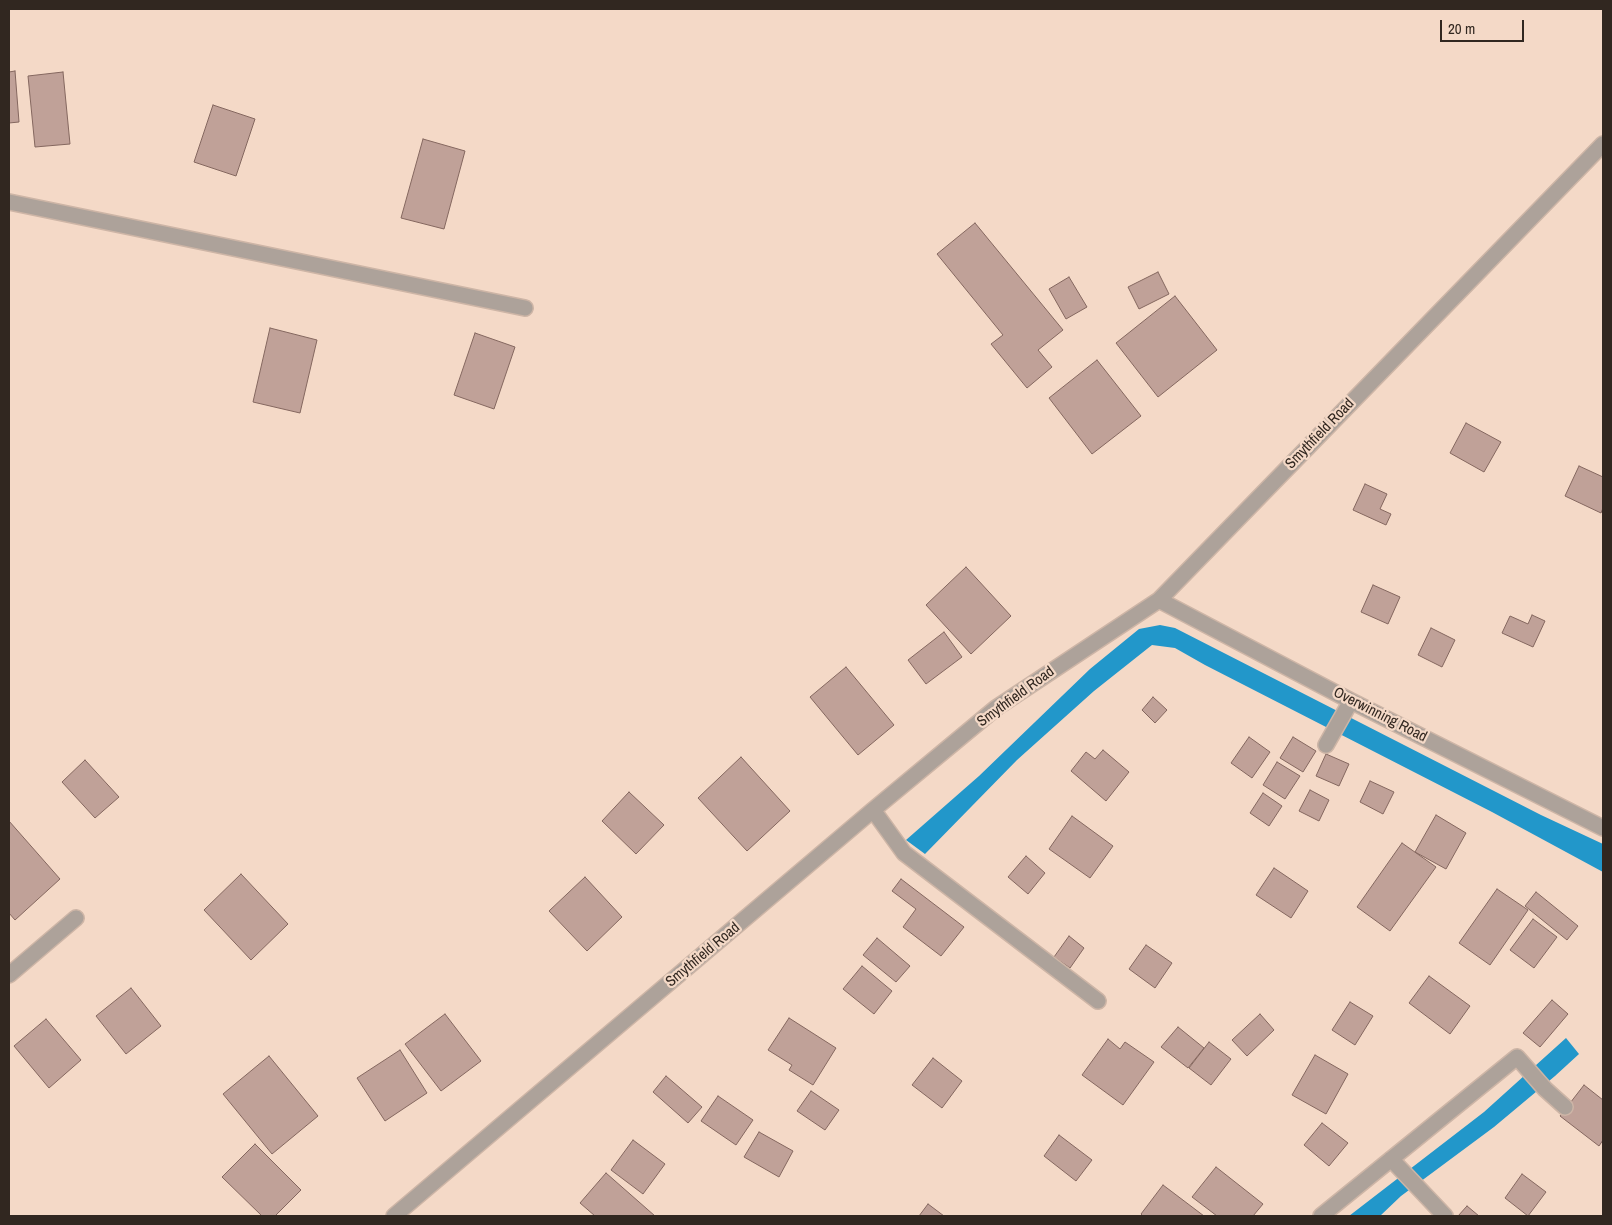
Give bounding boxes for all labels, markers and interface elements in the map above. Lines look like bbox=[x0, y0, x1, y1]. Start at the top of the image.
scale bar bbox=[1442, 10, 1526, 42]
text: 20 m bbox=[1448, 18, 1475, 39]
street label: Smythfield Road bbox=[1282, 395, 1358, 473]
street label: Smythfield Road bbox=[974, 663, 1058, 731]
street label: Overwinning Road bbox=[1330, 684, 1430, 746]
street label: Smythfield Road bbox=[662, 919, 744, 991]

